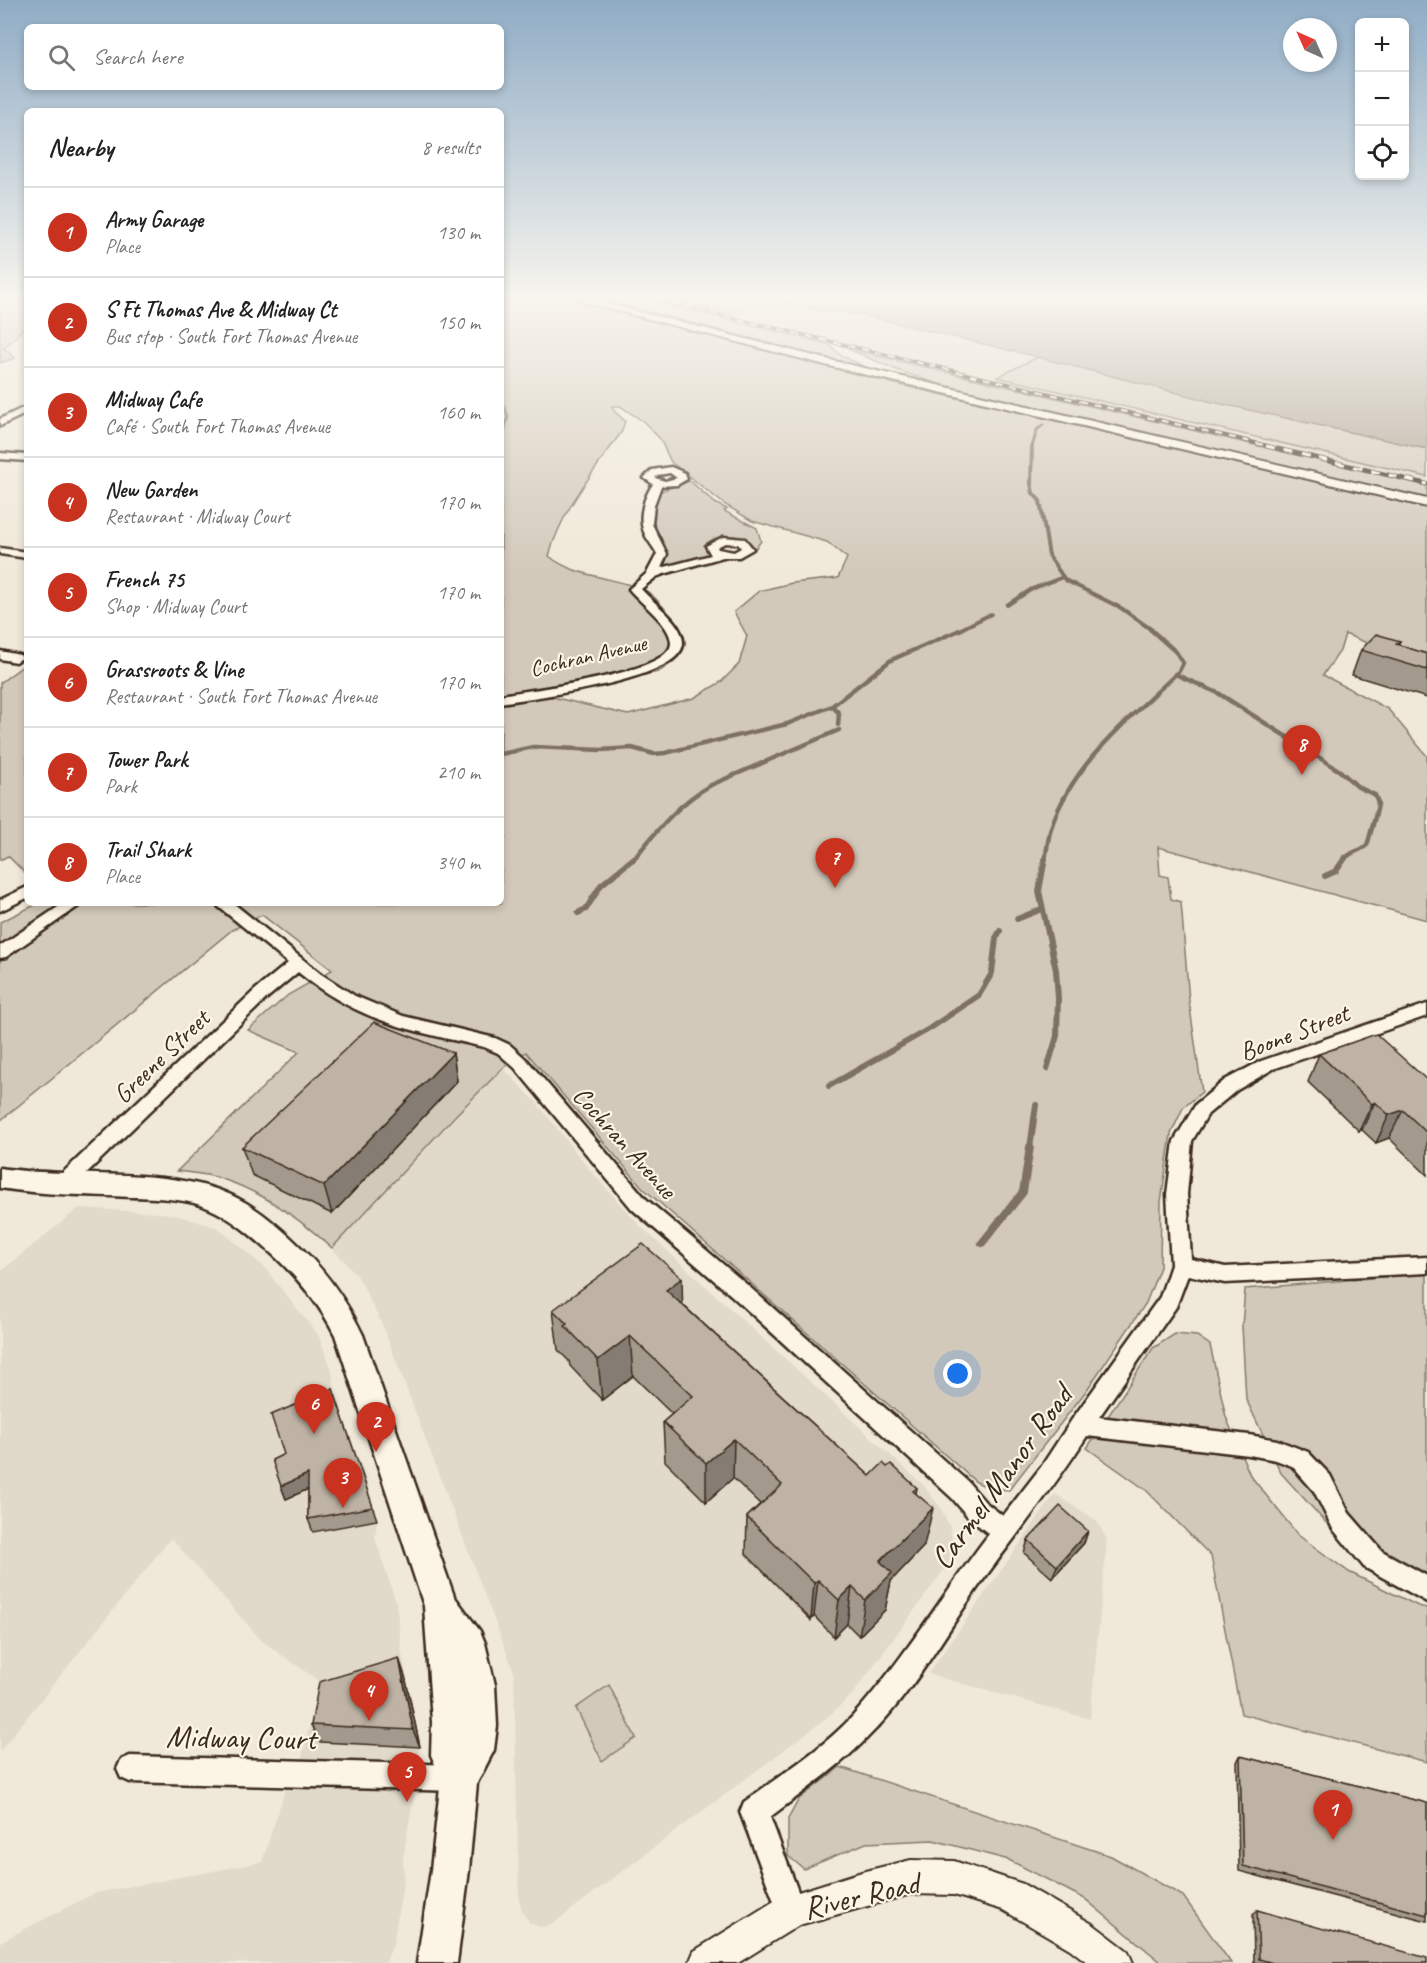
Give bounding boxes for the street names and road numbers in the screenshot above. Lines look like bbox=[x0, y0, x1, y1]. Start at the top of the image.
street label: Cochran Avenue bbox=[527, 629, 651, 683]
street label: Boone Street bbox=[1235, 996, 1356, 1068]
street label: Greene Street bbox=[106, 1001, 218, 1110]
street label: Cochran Avenue bbox=[565, 1079, 685, 1207]
street label: Carmel Manor Road bbox=[921, 1374, 1085, 1577]
street label: Midway Court bbox=[165, 1716, 320, 1759]
street label: River Road bbox=[799, 1861, 927, 1929]

